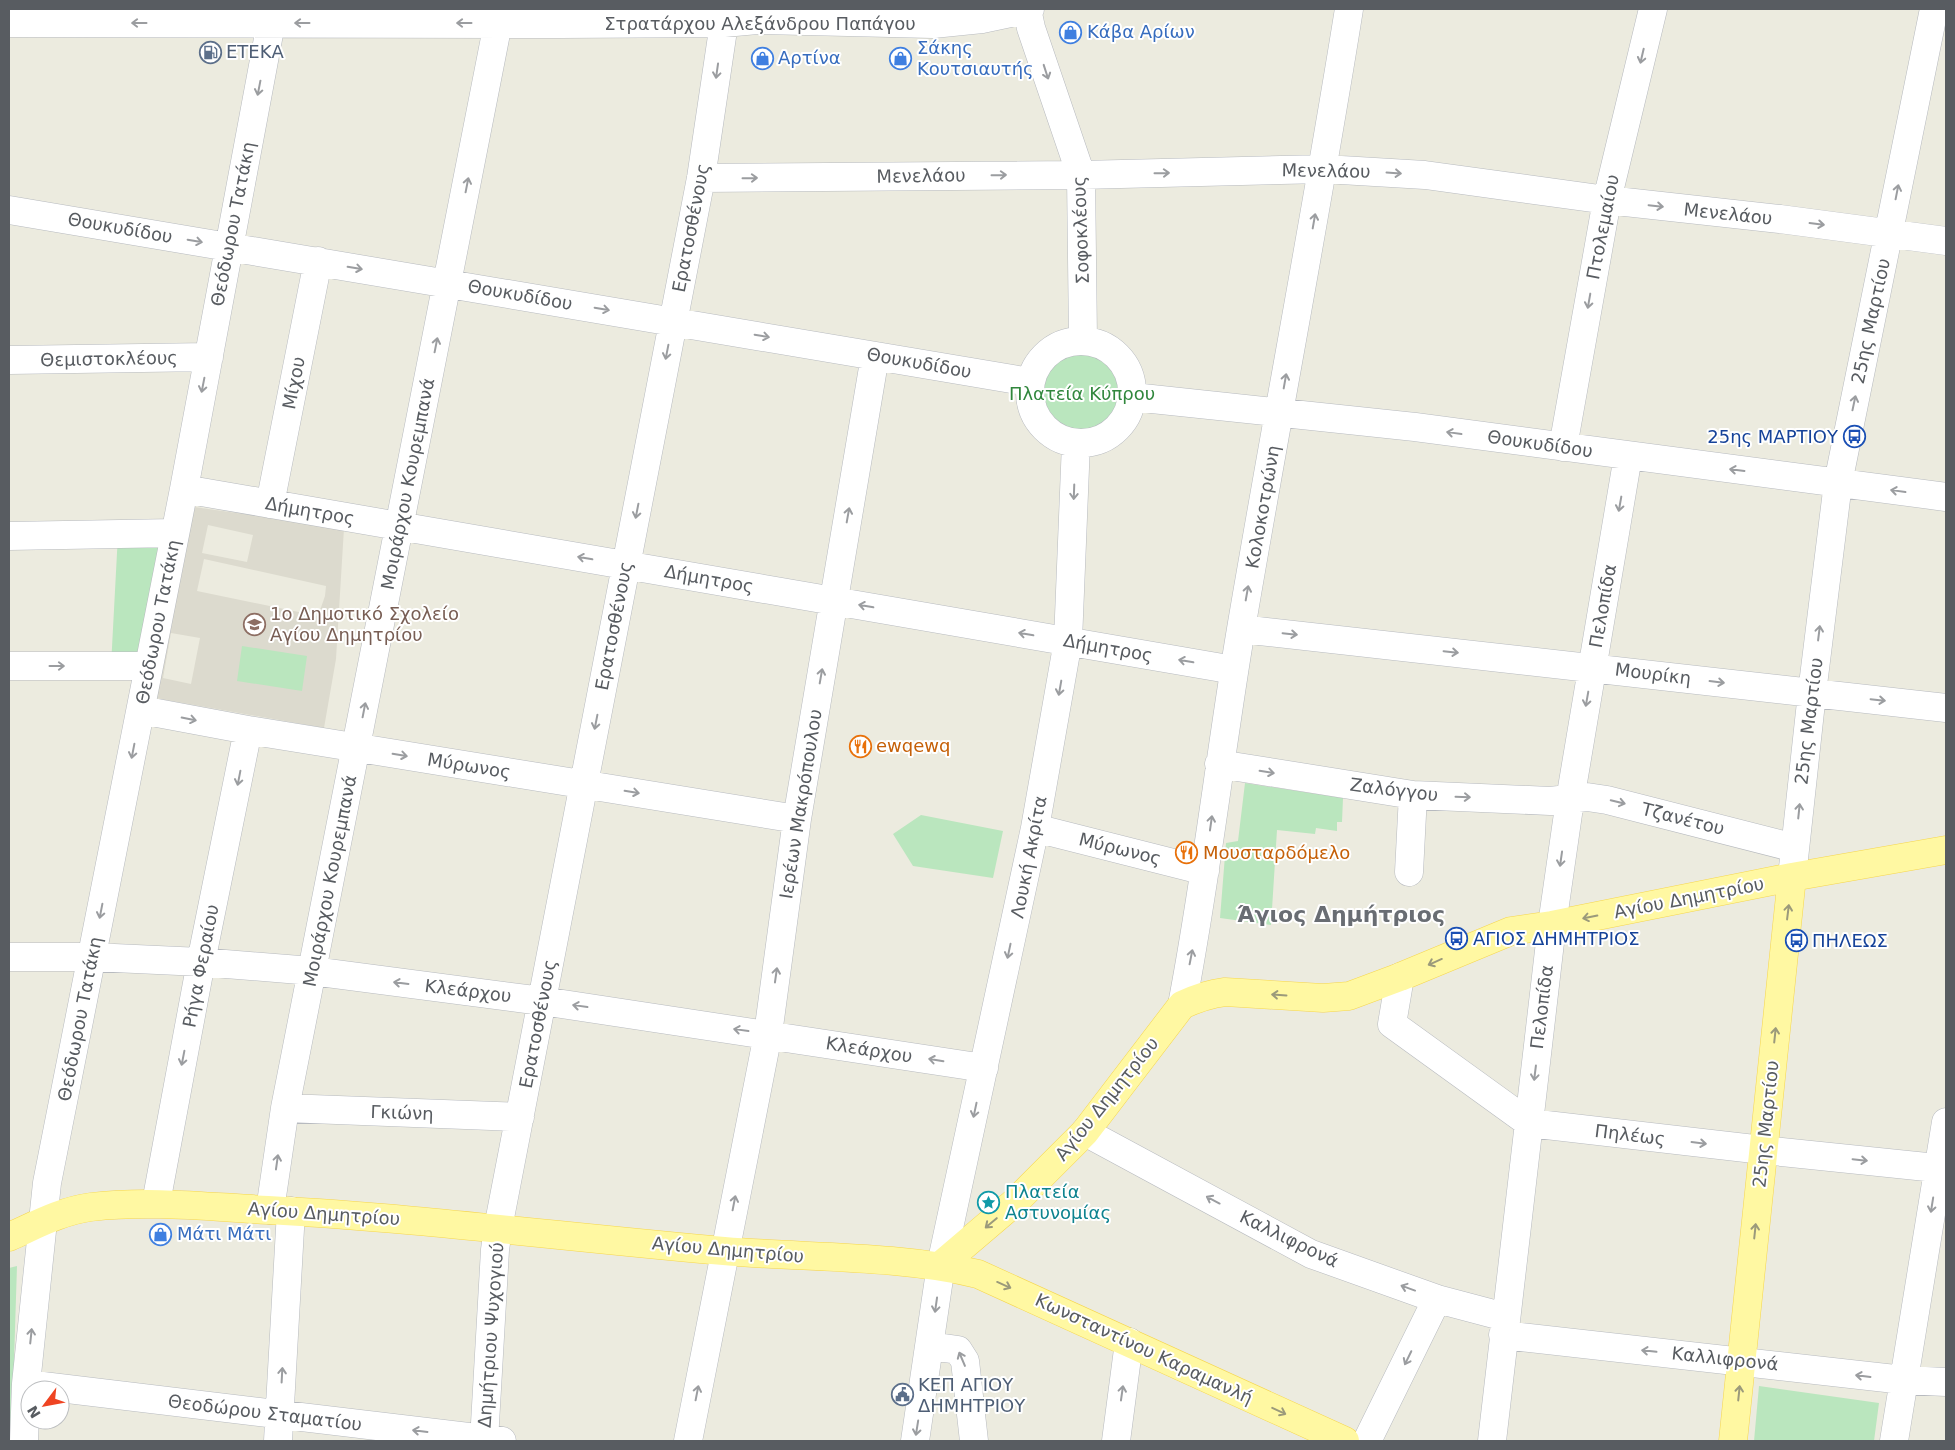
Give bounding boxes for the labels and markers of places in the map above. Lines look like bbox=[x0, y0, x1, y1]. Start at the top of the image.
shop icon: Κάβα Αρίων bbox=[1059, 20, 1083, 44]
place label: Κάβα Αρίων bbox=[1087, 21, 1195, 42]
place label: Σάκης Κουτσιαυτής bbox=[917, 37, 1034, 79]
fuel station icon: ΕΤΕΚΑ bbox=[198, 40, 222, 64]
place label: ΕΤΕΚΑ bbox=[226, 41, 285, 62]
shop icon: Αρτίνα bbox=[750, 46, 774, 70]
shop icon: Σάκης Κουτσιαυτής bbox=[889, 46, 913, 70]
place label: Αρτίνα bbox=[778, 47, 841, 68]
bus stop icon: 25ης ΜΑΡΤΙΟΥ bbox=[1842, 425, 1866, 449]
place label: 25ης ΜΑΡΤΙΟΥ bbox=[1707, 426, 1839, 447]
place label: 1ο Δημοτικό Σχολείο Αγίου Δημητρίου bbox=[270, 603, 459, 645]
school or university icon: 1ο Δημοτικό Σχολείο Αγίου Δημητρίου bbox=[242, 612, 266, 636]
restaurant icon: ewqewq bbox=[848, 734, 872, 758]
place label: ewqewq bbox=[876, 735, 950, 756]
restaurant icon: Μουσταρδόμελο bbox=[1175, 841, 1199, 865]
place label: Μουσταρδόμελο bbox=[1203, 842, 1350, 863]
bus stop icon: ΑΓΙΟΣ ΔΗΜΗΤΡΙΟΣ bbox=[1445, 927, 1469, 951]
place label: ΑΓΙΟΣ ΔΗΜΗΤΡΙΟΣ bbox=[1473, 928, 1640, 949]
bus stop icon: ΠΗΛΕΩΣ bbox=[1784, 929, 1808, 953]
place label: ΠΗΛΕΩΣ bbox=[1812, 930, 1888, 951]
place label: Πλατεία Αστυνομίας bbox=[1005, 1181, 1111, 1223]
place icon: Πλατεία Αστυνομίας bbox=[977, 1190, 1001, 1214]
shop icon: Μάτι Μάτι bbox=[149, 1222, 173, 1246]
place label: Μάτι Μάτι bbox=[177, 1223, 271, 1244]
place label: ΚΕΠ ΑΓΙΟΥ ΔΗΜΗΤΡΙΟΥ bbox=[918, 1374, 1026, 1416]
public building icon: ΚΕΠ ΑΓΙΟΥ ΔΗΜΗΤΡΙΟΥ bbox=[890, 1383, 914, 1407]

